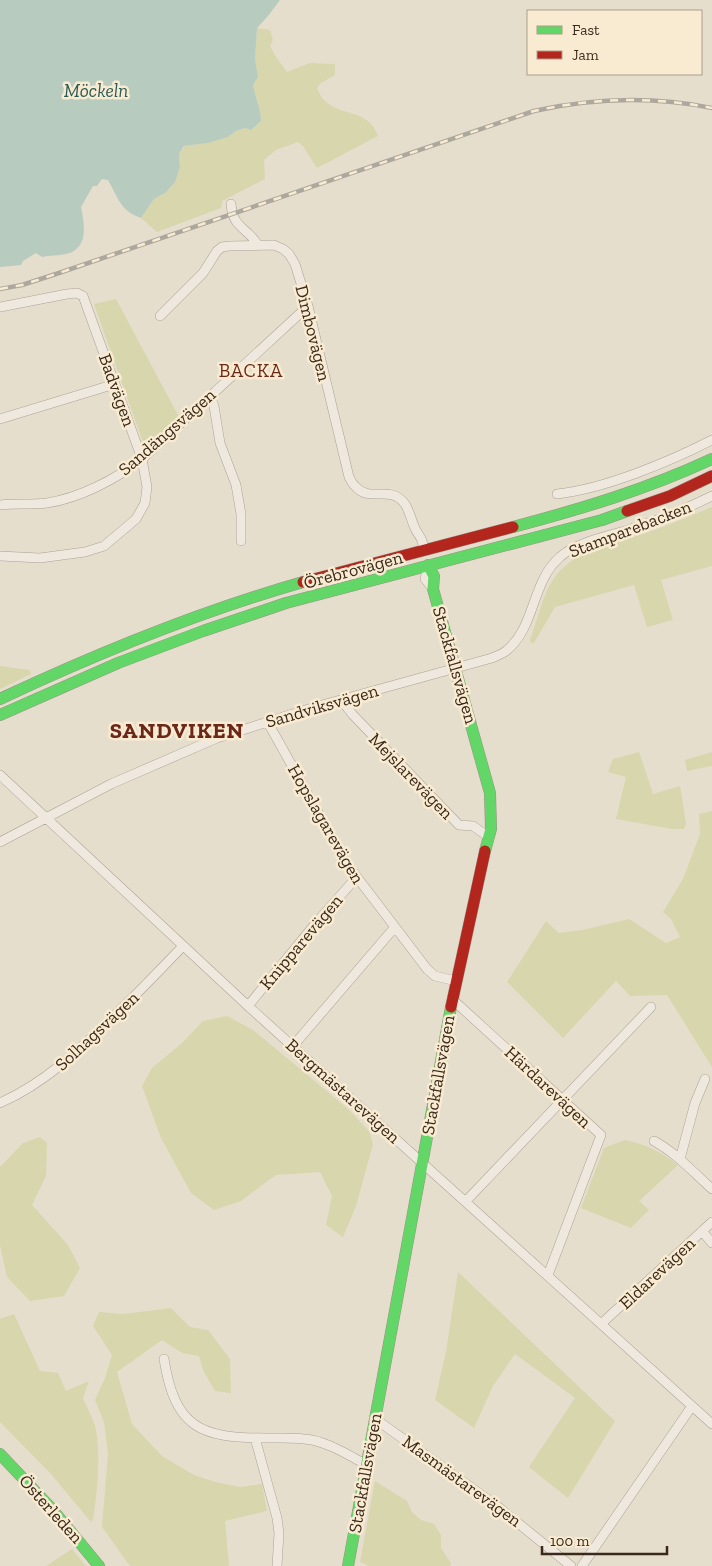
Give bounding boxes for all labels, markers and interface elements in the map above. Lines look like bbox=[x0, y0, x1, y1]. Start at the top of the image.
legend bbox=[527, 10, 702, 75]
text: Fast bbox=[572, 21, 600, 39]
text: Jam bbox=[572, 46, 599, 64]
water label: Möckeln bbox=[64, 79, 128, 102]
street label: Dimbovägen bbox=[290, 283, 336, 384]
street label: Badvägen bbox=[94, 351, 141, 430]
district label: BACKA bbox=[219, 359, 283, 382]
street label: Sandängsvägen bbox=[114, 383, 221, 480]
street label: Stamparebacken bbox=[566, 495, 695, 562]
street label: Örebrovägen bbox=[301, 546, 406, 594]
street label: Stackfallsvägen bbox=[428, 604, 482, 727]
street label: Sandviksvägen bbox=[263, 679, 382, 733]
district label: SANDVIKEN bbox=[110, 717, 244, 744]
street label: Mejslarevägen bbox=[364, 728, 458, 824]
street label: Hopslagarevägen bbox=[283, 760, 369, 888]
street label: Knipparevägen bbox=[255, 889, 348, 994]
street label: Solhagsvägen bbox=[51, 986, 144, 1075]
street label: Stackfallsvägen bbox=[417, 1013, 459, 1137]
street label: Bergmästarevägen bbox=[281, 1034, 405, 1149]
street label: Härdarevägen bbox=[500, 1041, 596, 1133]
street label: Eldarevägen bbox=[614, 1232, 700, 1314]
street label: Stackfallsvägen bbox=[344, 1411, 386, 1535]
street label: Masmästarevägen bbox=[398, 1430, 526, 1532]
street label: Österleden bbox=[14, 1470, 88, 1549]
scale bar bbox=[542, 1524, 667, 1556]
text: 100 m bbox=[550, 1532, 589, 1550]

